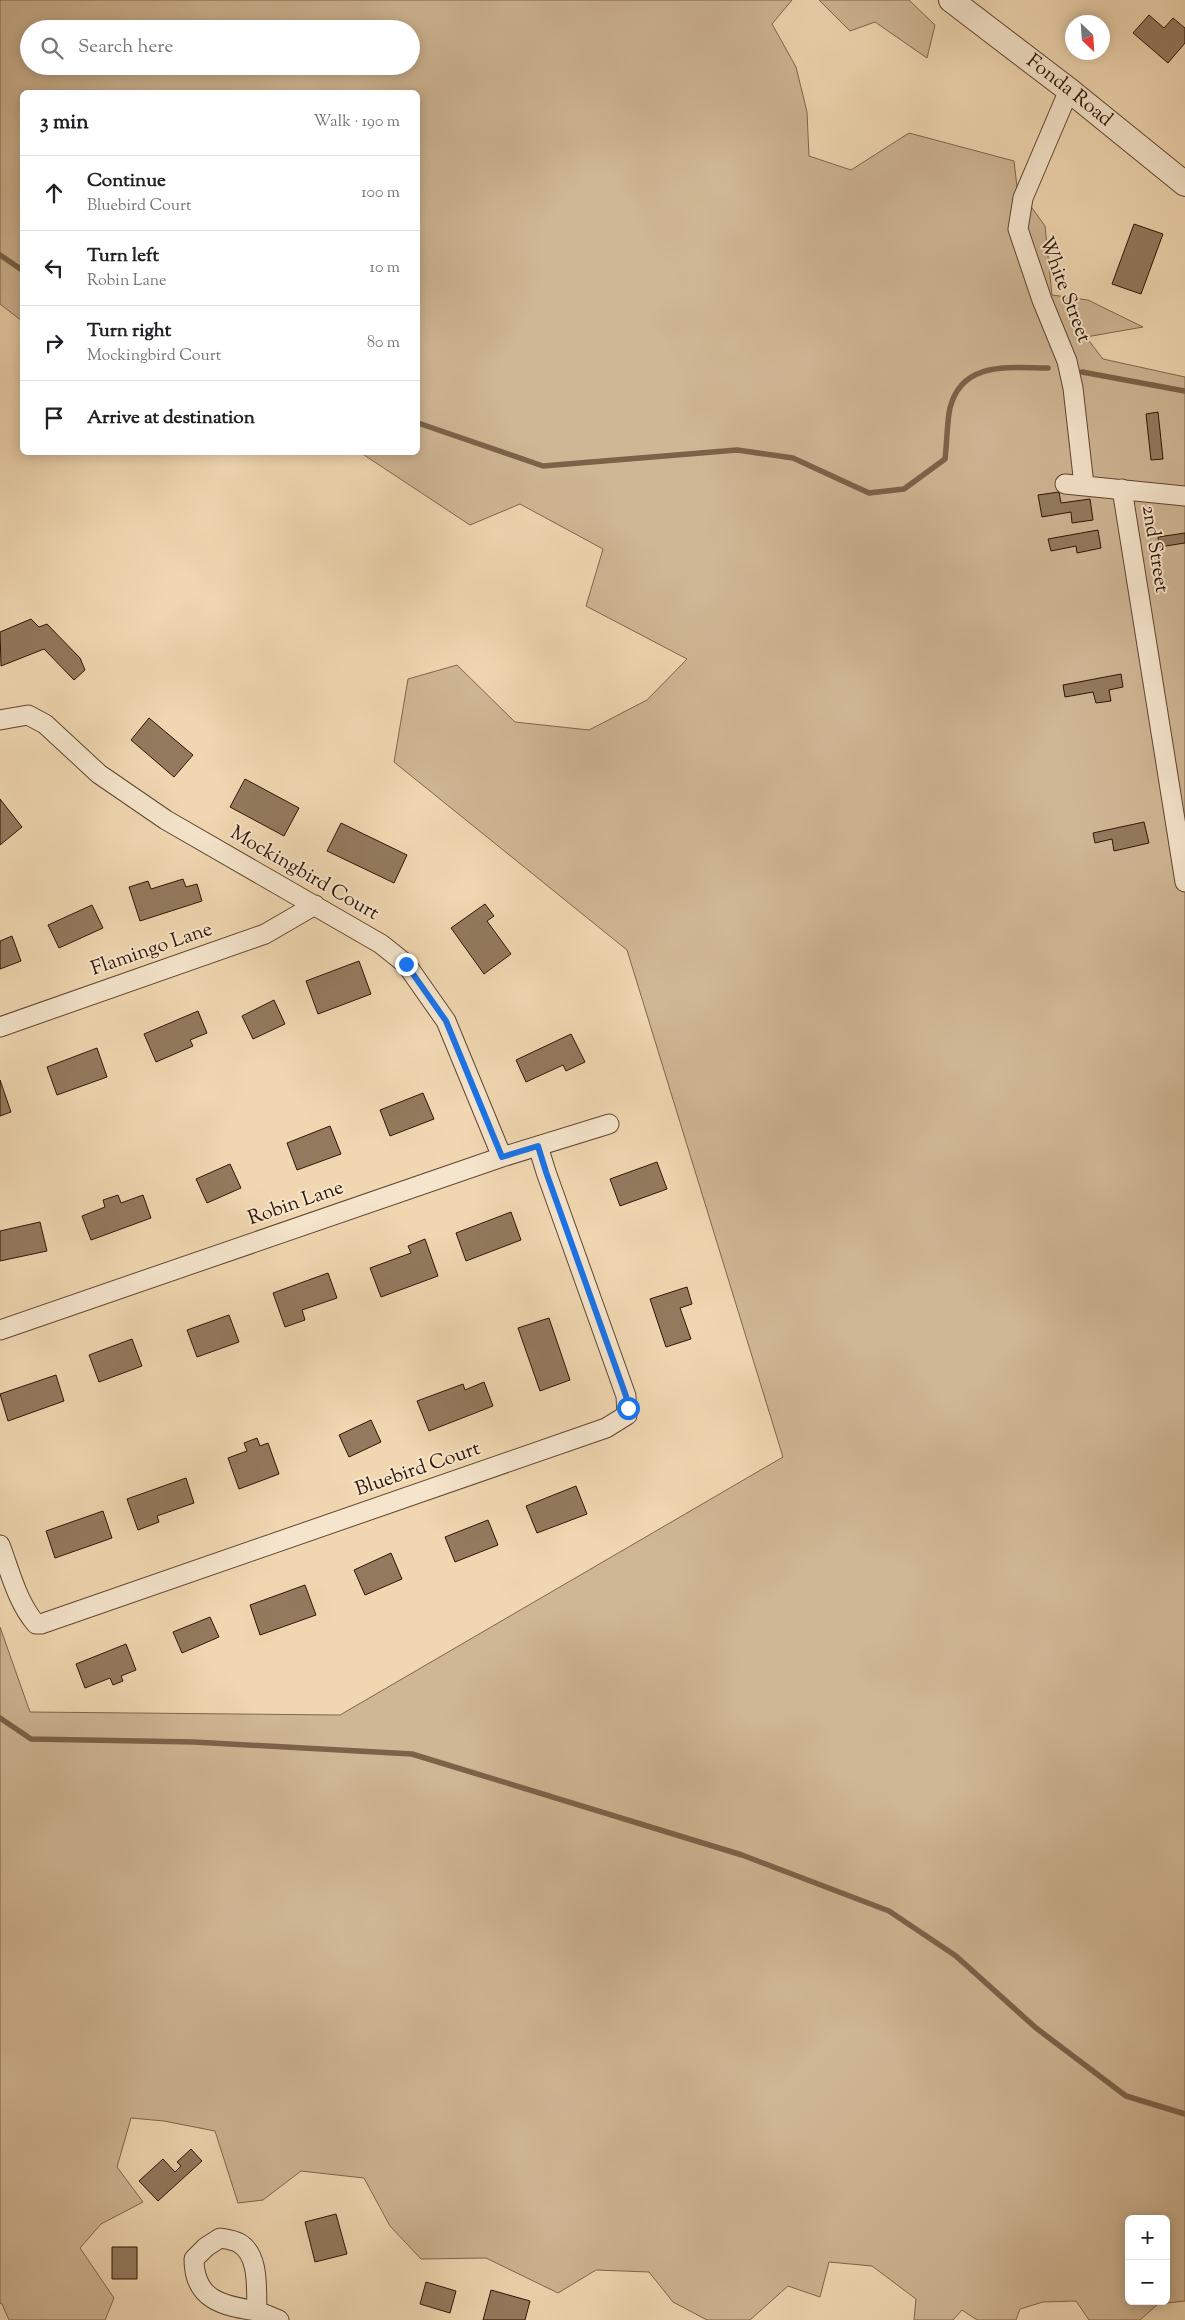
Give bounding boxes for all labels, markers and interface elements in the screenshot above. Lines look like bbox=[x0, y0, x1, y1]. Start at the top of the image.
north arrow bbox=[1065, 15, 1110, 60]
search box bbox=[20, 20, 420, 75]
icon: search bbox=[38, 34, 66, 62]
text: Search here bbox=[78, 34, 173, 61]
street label: Fonda Road bbox=[1020, 48, 1119, 134]
text: 3 min bbox=[40, 108, 89, 138]
text: Walk · 190 m bbox=[313, 111, 400, 134]
text: Continue bbox=[87, 168, 166, 195]
icon: ahead bbox=[40, 179, 68, 207]
text: 100 m bbox=[361, 182, 400, 205]
text: Bluebird Court bbox=[87, 195, 191, 218]
street label: White Street bbox=[1030, 233, 1098, 347]
text: Turn left bbox=[87, 243, 159, 270]
icon: left bbox=[40, 254, 68, 282]
text: 10 m bbox=[370, 257, 400, 280]
text: Robin Lane bbox=[87, 270, 167, 293]
text: Turn right bbox=[87, 318, 171, 345]
icon: right bbox=[40, 329, 68, 357]
text: 80 m bbox=[367, 332, 400, 355]
text: Mockingbird Court bbox=[87, 345, 221, 368]
icon: arrive bbox=[40, 404, 68, 432]
text: Arrive at destination bbox=[87, 405, 255, 432]
street label: 2nd Street bbox=[1133, 503, 1175, 595]
street label: Mockingbird Court bbox=[224, 820, 384, 929]
street label: Flamingo Lane bbox=[87, 916, 217, 984]
route end bbox=[395, 953, 418, 976]
street label: Robin Lane bbox=[244, 1174, 348, 1234]
route start bbox=[617, 1397, 640, 1420]
street label: Bluebird Court bbox=[352, 1435, 485, 1505]
map controls bbox=[1125, 2215, 1170, 2305]
button: + bbox=[1125, 2215, 1170, 2260]
button: − bbox=[1125, 2260, 1170, 2305]

